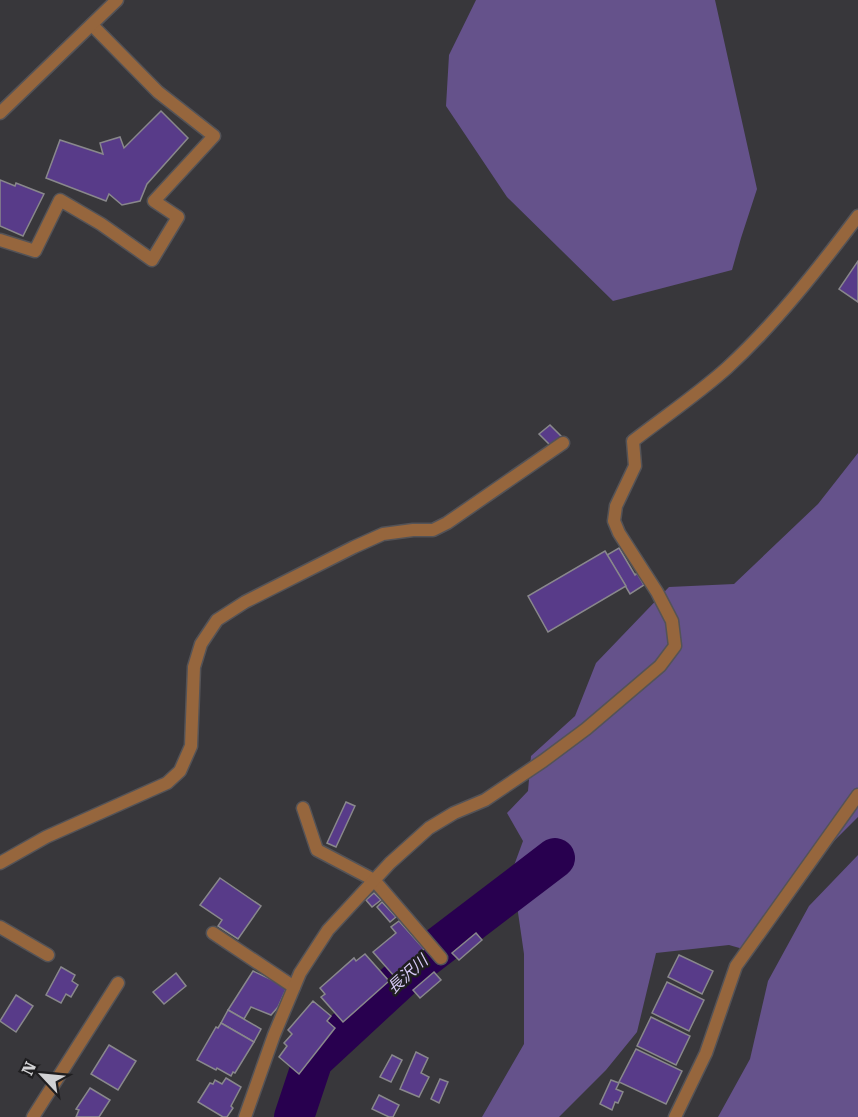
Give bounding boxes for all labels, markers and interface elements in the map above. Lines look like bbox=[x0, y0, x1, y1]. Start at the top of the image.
water label: 長沢川 bbox=[383, 950, 433, 997]
north arrow bbox=[12, 1045, 72, 1105]
text: N bbox=[18, 1059, 40, 1078]

